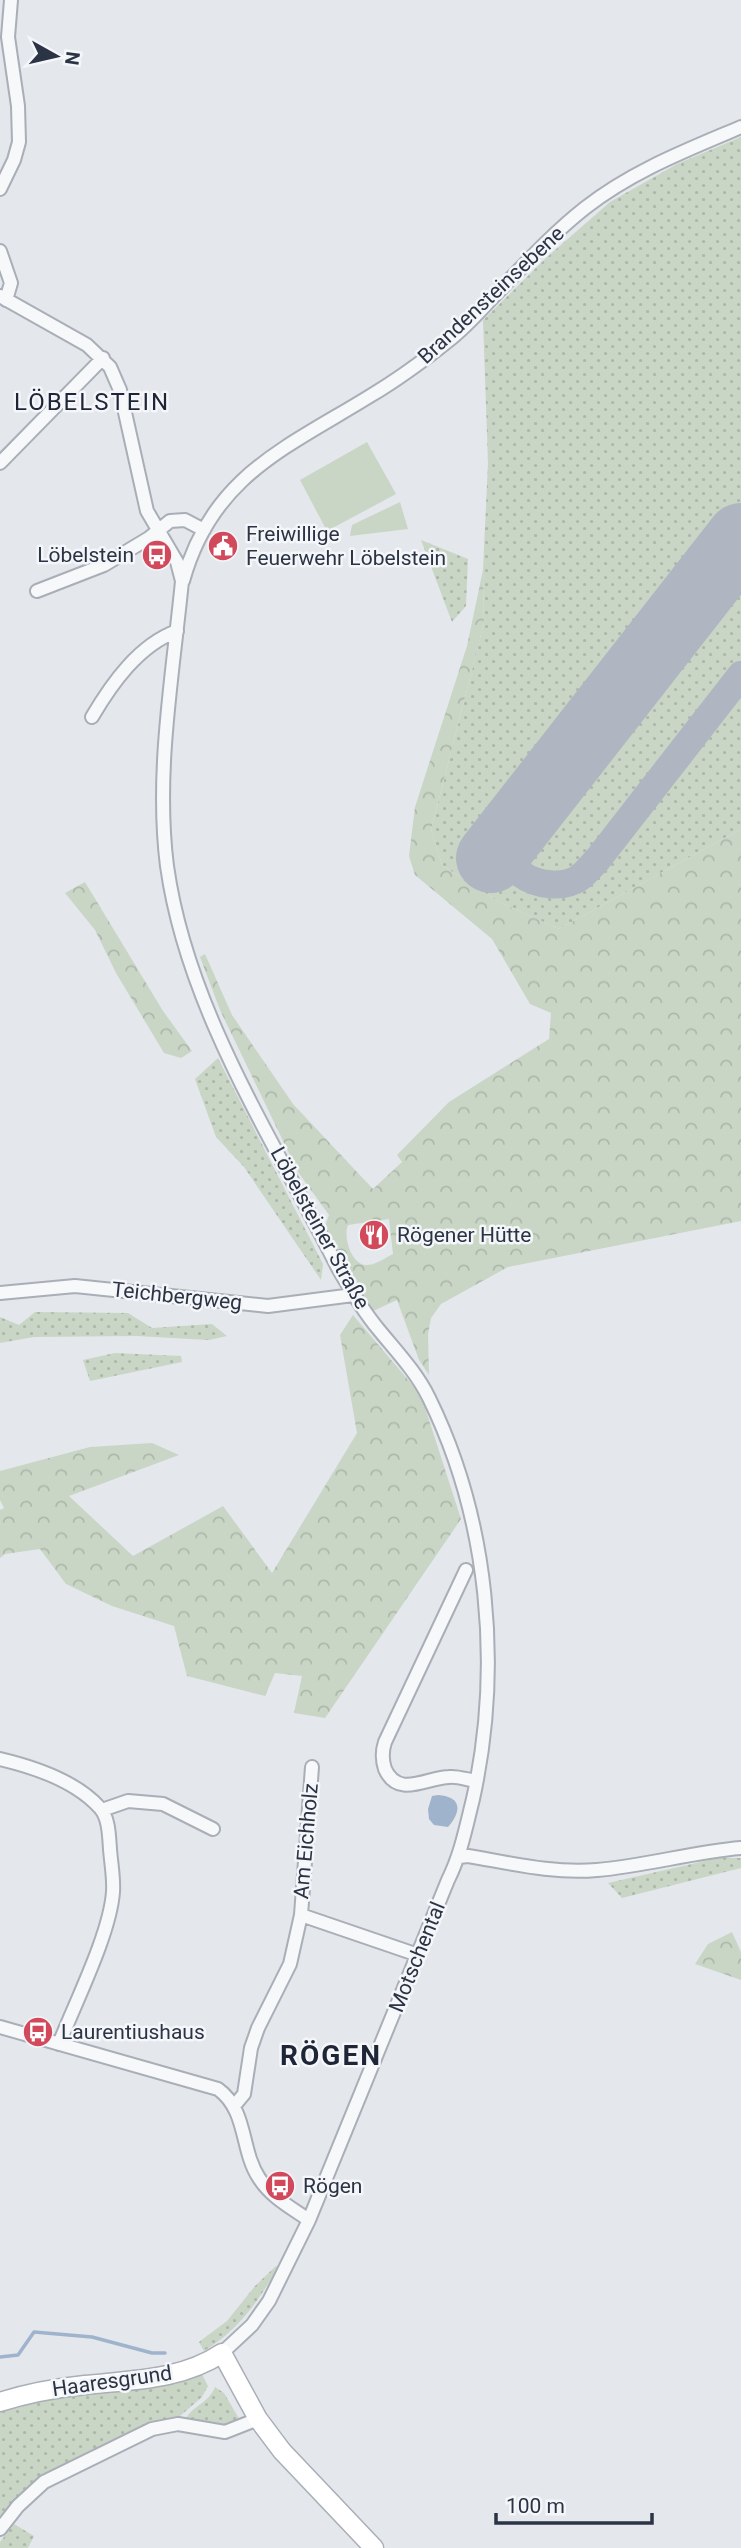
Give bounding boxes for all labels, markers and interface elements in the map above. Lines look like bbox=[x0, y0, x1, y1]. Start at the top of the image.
north arrow bbox=[21, 21, 91, 91]
text: N bbox=[60, 50, 85, 67]
street label: Brandensteinsebene bbox=[413, 221, 569, 369]
district label: LÖBELSTEIN bbox=[14, 388, 170, 416]
place label: Freiwillige Feuerwehr Löbelstein bbox=[246, 522, 446, 570]
public building icon: Freiwillige Feuerwehr Löbelstein bbox=[206, 529, 240, 563]
bus stop icon: Löbelstein bbox=[140, 538, 174, 572]
place label: Löbelstein bbox=[37, 543, 134, 567]
street label: Löbelsteiner Straße bbox=[266, 1143, 374, 1313]
restaurant icon: Rögener Hütte bbox=[357, 1218, 391, 1252]
place label: Rögener Hütte bbox=[397, 1223, 531, 1247]
street label: Teichbergweg bbox=[111, 1277, 243, 1315]
street label: Am Eichholz bbox=[289, 1782, 323, 1900]
street label: Motschental bbox=[384, 1898, 450, 2016]
bus stop icon: Laurentiushaus bbox=[21, 2015, 55, 2049]
place label: Laurentiushaus bbox=[61, 2020, 205, 2044]
district label: RÖGEN bbox=[280, 2039, 382, 2072]
bus stop icon: Rögen bbox=[263, 2169, 297, 2203]
place label: Rögen bbox=[303, 2174, 362, 2198]
street label: Haaresgrund bbox=[51, 2361, 173, 2401]
scale bar bbox=[496, 2482, 652, 2526]
text: 100 m bbox=[506, 2494, 565, 2518]

